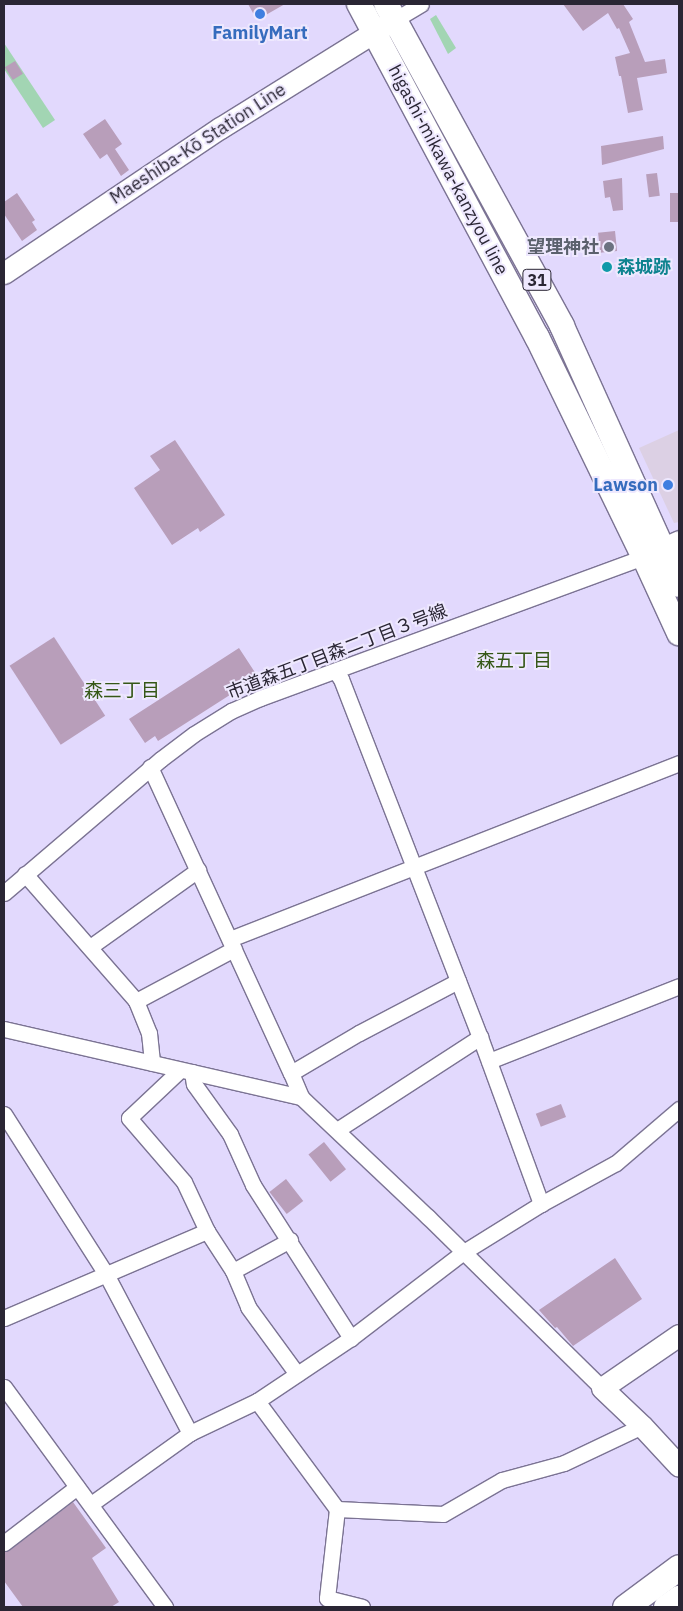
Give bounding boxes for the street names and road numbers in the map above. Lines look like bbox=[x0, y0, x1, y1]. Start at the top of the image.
street label: higashi-mikawa-kanzyou line bbox=[383, 61, 513, 279]
street label: Maeshiba-Kō Station Line bbox=[106, 79, 290, 209]
road number: 31 bbox=[522, 266, 552, 294]
street label: 市道森五丁目森二丁目３号線 bbox=[224, 600, 450, 704]

